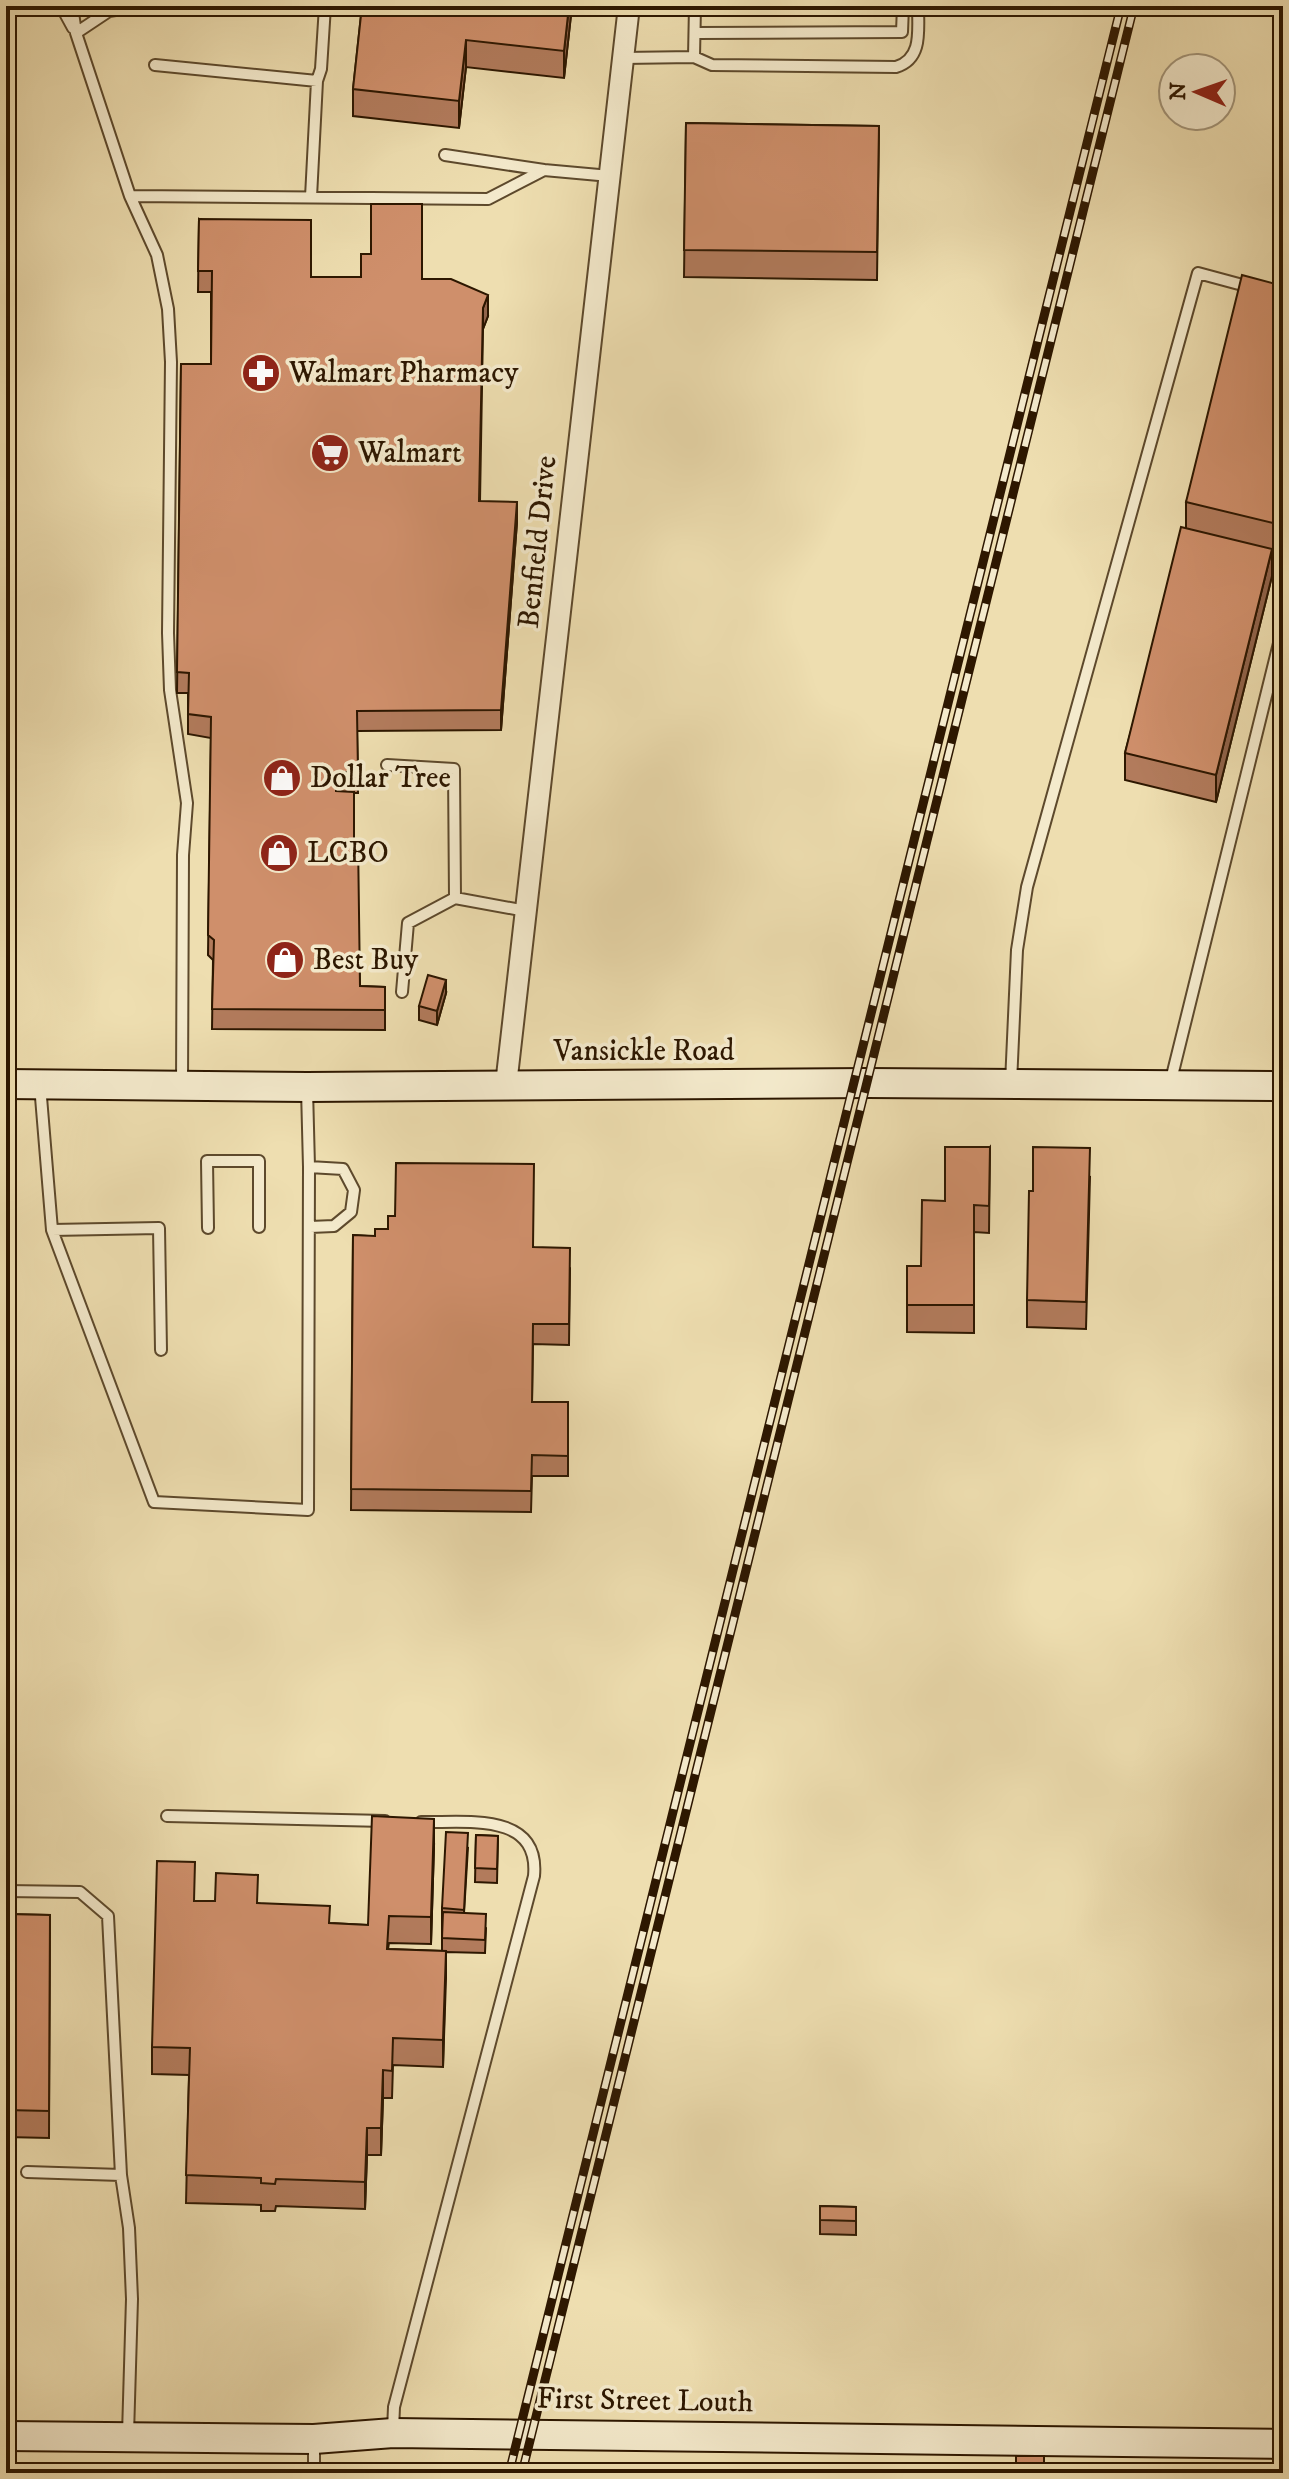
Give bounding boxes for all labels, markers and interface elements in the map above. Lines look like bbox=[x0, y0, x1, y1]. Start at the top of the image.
north arrow bbox=[1157, 52, 1237, 132]
text: N bbox=[1165, 82, 1192, 101]
pharmacy icon: Walmart Pharmacy bbox=[240, 352, 282, 394]
place label: Walmart Pharmacy bbox=[288, 355, 519, 392]
supermarket icon: Walmart bbox=[309, 432, 351, 474]
place label: Walmart bbox=[357, 435, 462, 472]
street label: Benfield Drive bbox=[511, 454, 565, 630]
shop icon: Dollar Tree bbox=[261, 757, 303, 799]
place label: Dollar Tree bbox=[310, 760, 451, 797]
shop icon: LCBO bbox=[258, 832, 300, 874]
place label: LCBO bbox=[307, 835, 389, 872]
shop icon: Best Buy bbox=[264, 939, 306, 981]
place label: Best Buy bbox=[313, 942, 419, 979]
street label: Vansickle Road bbox=[553, 1033, 735, 1070]
street label: First Street Louth bbox=[536, 2381, 754, 2421]

